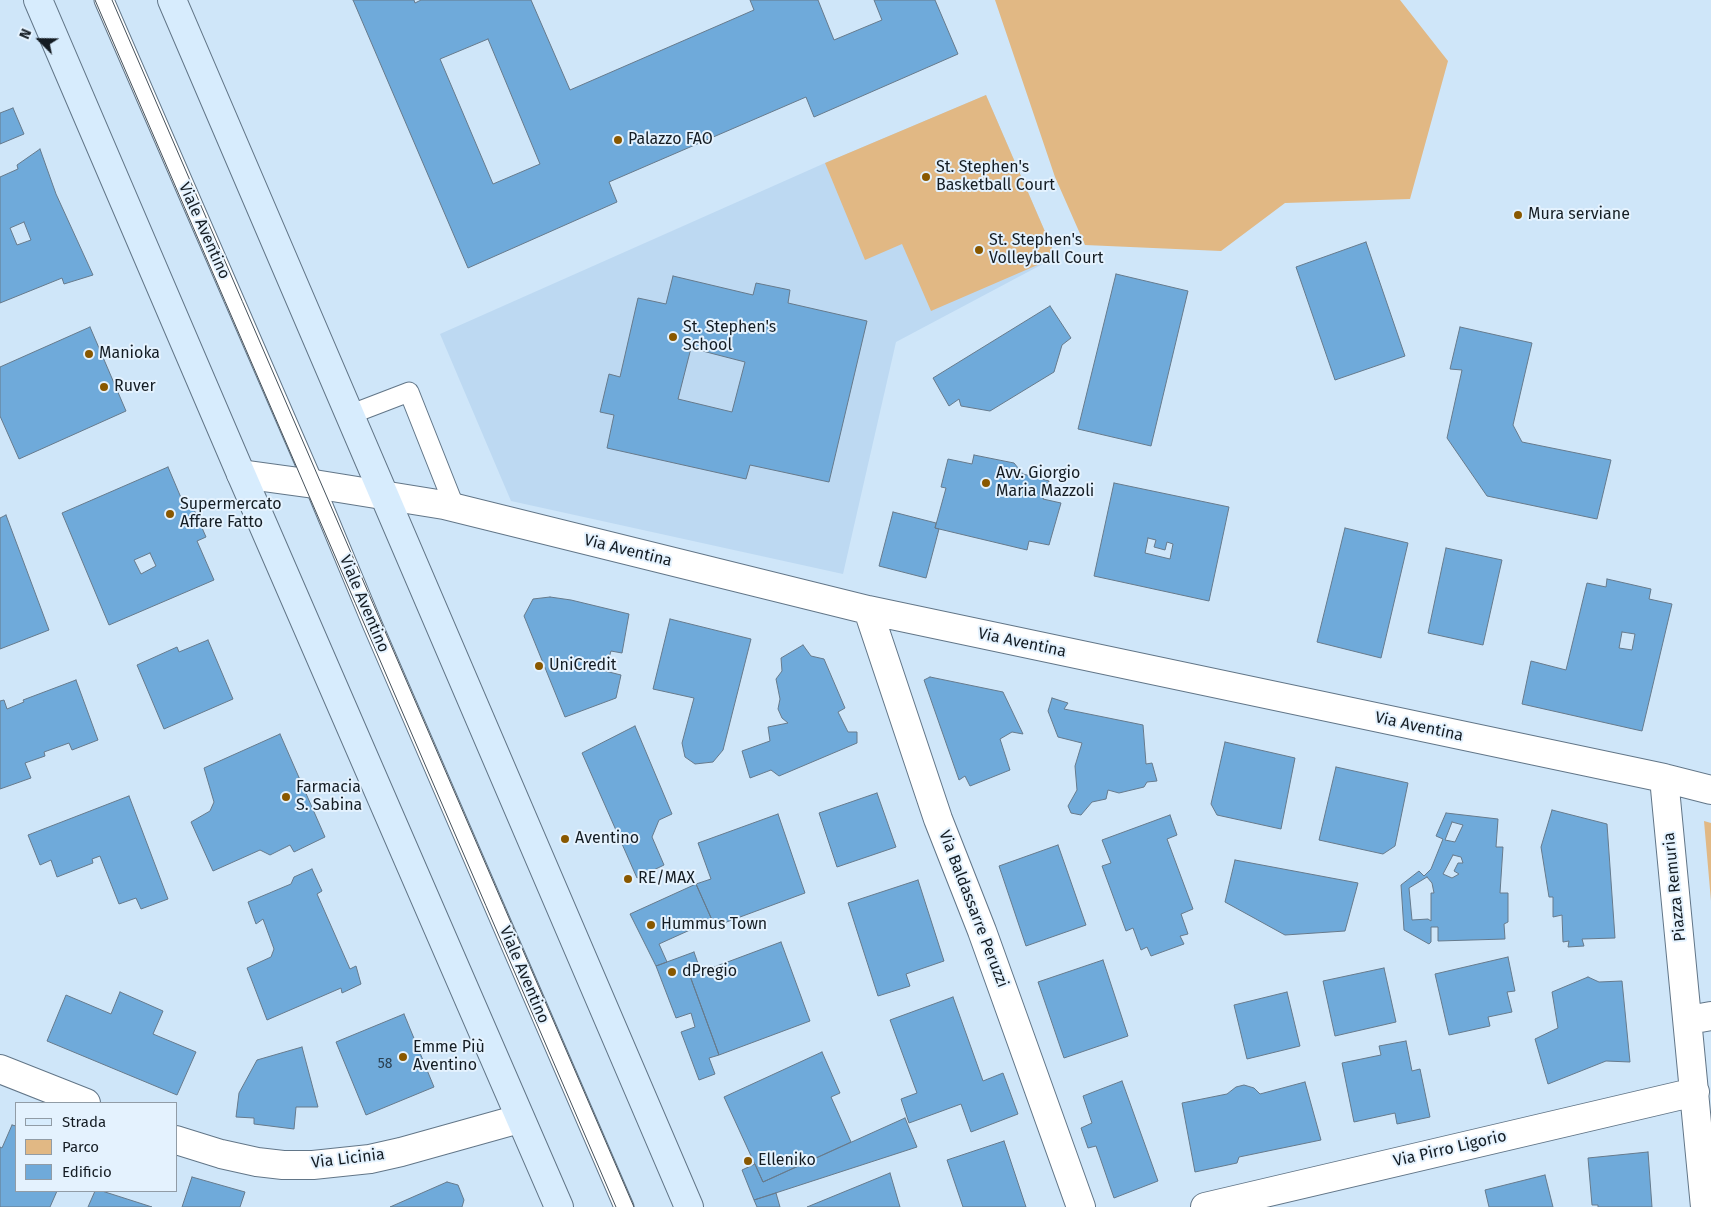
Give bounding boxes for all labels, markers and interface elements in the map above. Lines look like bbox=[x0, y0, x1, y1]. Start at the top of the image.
north arrow bbox=[15, 15, 65, 65]
text: N bbox=[16, 26, 35, 42]
place label: Palazzo FAO bbox=[628, 130, 713, 150]
marker: Palazzo FAO bbox=[612, 134, 624, 146]
place label: St. Stephen's Basketball Court bbox=[936, 158, 1055, 196]
marker: St. Stephen's Basketball Court bbox=[920, 171, 932, 183]
street label: Viale Aventino bbox=[174, 180, 234, 282]
place label: Mura serviane bbox=[1528, 205, 1630, 225]
marker: Mura serviane bbox=[1512, 209, 1524, 221]
place label: St. Stephen's Volleyball Court bbox=[989, 231, 1103, 269]
marker: St. Stephen's Volleyball Court bbox=[973, 244, 985, 256]
place label: St. Stephen's School bbox=[683, 318, 776, 356]
marker: St. Stephen's School bbox=[667, 331, 679, 343]
place label: Manioka bbox=[99, 344, 160, 364]
marker: Manioka bbox=[83, 348, 95, 360]
place label: Ruver bbox=[114, 377, 156, 397]
marker: Ruver bbox=[98, 381, 110, 393]
place label: Avv. Giorgio Maria Mazzoli bbox=[996, 464, 1094, 502]
marker: Avv. Giorgio Maria Mazzoli bbox=[980, 477, 992, 489]
place label: Supermercato Affare Fatto bbox=[180, 495, 282, 533]
marker: Supermercato Affare Fatto bbox=[164, 508, 176, 520]
street label: Via Aventina bbox=[582, 531, 674, 571]
street label: Viale Aventino bbox=[335, 553, 393, 655]
street label: Via Aventina bbox=[976, 624, 1068, 662]
place label: UniCredit bbox=[549, 656, 616, 676]
marker: UniCredit bbox=[533, 660, 545, 672]
street label: Via Aventina bbox=[1373, 708, 1465, 746]
place label: Farmacia S. Sabina bbox=[296, 778, 362, 816]
marker: Farmacia S. Sabina bbox=[280, 791, 292, 803]
street label: Via Baldassarre Peruzzi bbox=[934, 828, 1012, 990]
place label: Aventino bbox=[575, 829, 639, 849]
street label: Piazza Remuria bbox=[1660, 831, 1690, 943]
marker: Aventino bbox=[559, 833, 571, 845]
place label: RE/MAX bbox=[638, 869, 695, 889]
marker: RE/MAX bbox=[622, 873, 634, 885]
place label: Hummus Town bbox=[661, 915, 767, 935]
marker: Hummus Town bbox=[645, 919, 657, 931]
street label: Viale Aventino bbox=[495, 924, 553, 1026]
place label: dPregio bbox=[682, 962, 737, 982]
marker: dPregio bbox=[666, 966, 678, 978]
place label: Emme Più Aventino bbox=[413, 1038, 485, 1076]
marker: Emme Più Aventino bbox=[397, 1051, 409, 1063]
house number: 58 bbox=[378, 1056, 392, 1072]
legend bbox=[15, 1102, 178, 1192]
text: Strada bbox=[62, 1113, 106, 1131]
street label: Via Pirro Ligorio bbox=[1392, 1127, 1508, 1171]
text: Parco bbox=[62, 1138, 99, 1156]
street label: Via Licinia bbox=[310, 1145, 386, 1173]
place label: Elleniko bbox=[758, 1151, 816, 1171]
marker: Elleniko bbox=[742, 1155, 754, 1167]
text: Edificio bbox=[62, 1163, 112, 1181]

